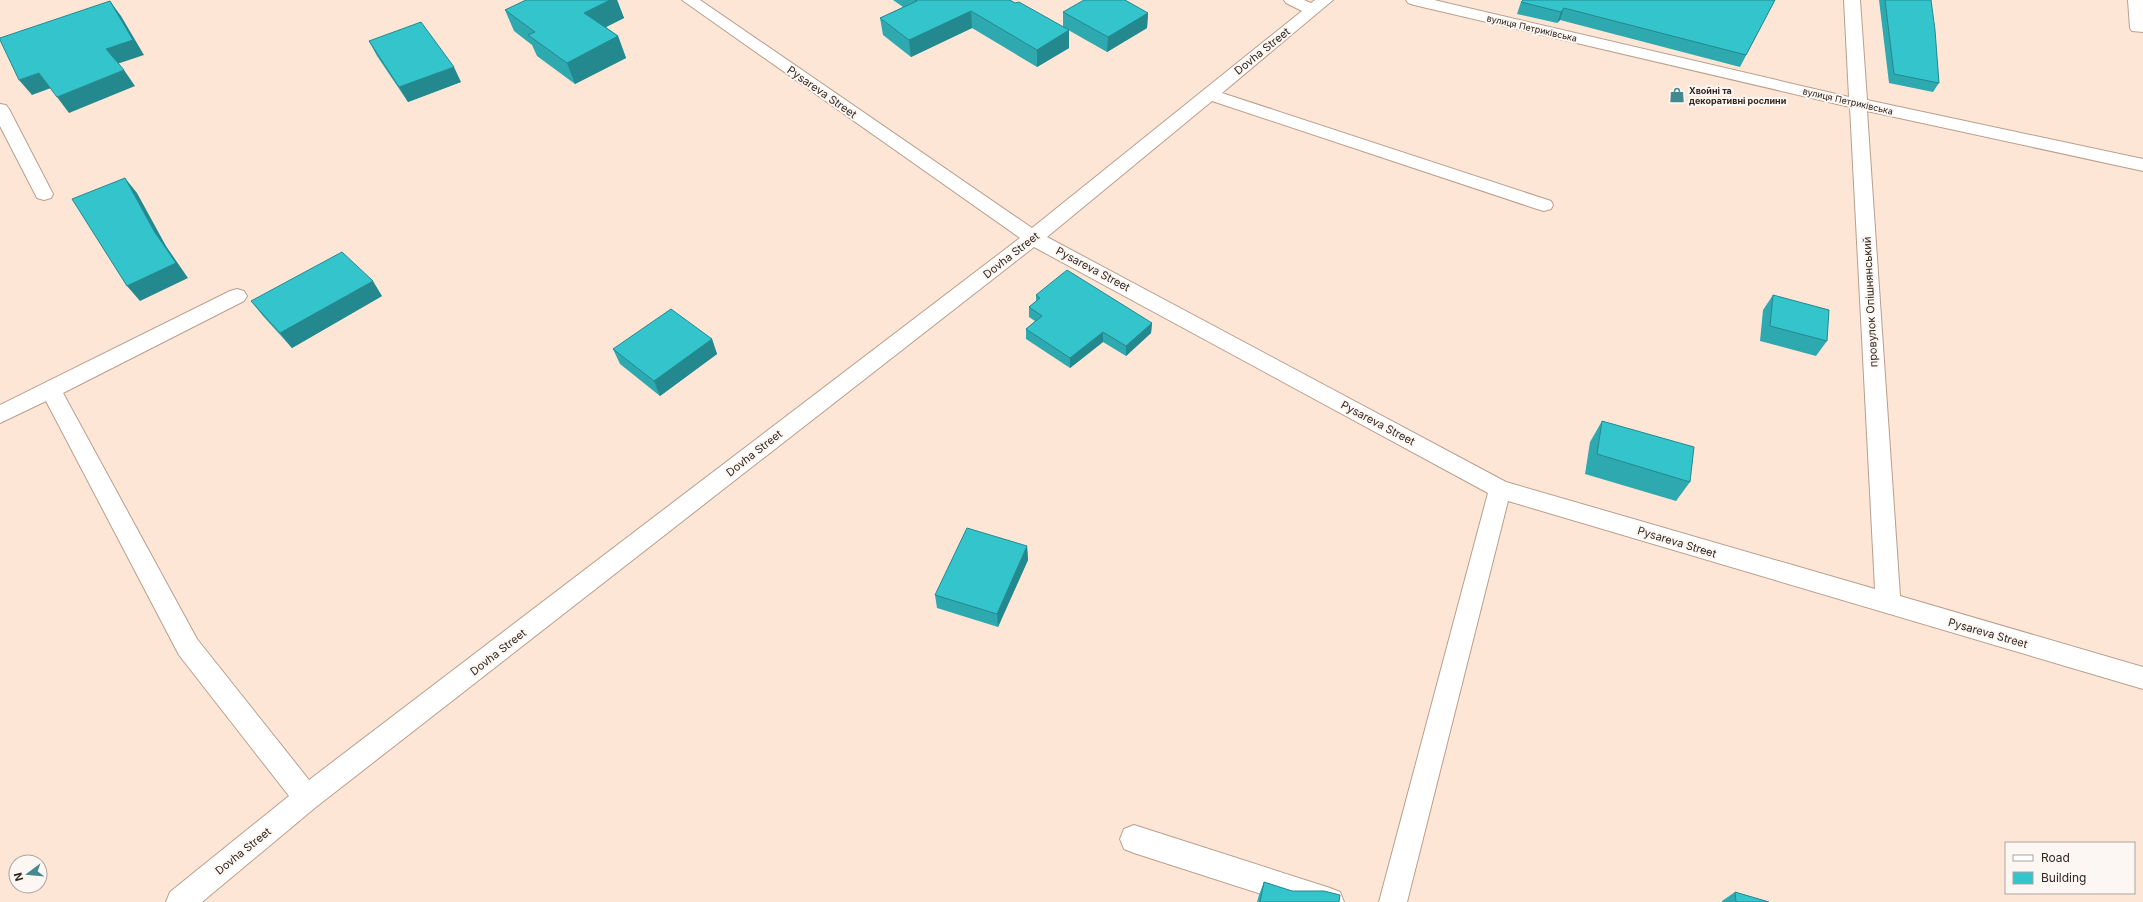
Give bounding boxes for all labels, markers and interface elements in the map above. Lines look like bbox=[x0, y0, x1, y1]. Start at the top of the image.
street label: вулиця Петриківська bbox=[1486, 12, 1578, 44]
street label: Dovha Street bbox=[1231, 24, 1293, 78]
street label: Pysareva Street bbox=[784, 63, 860, 121]
place label: Хвойні та декоративні рослини bbox=[1689, 85, 1787, 106]
street label: вулиця Петриківська bbox=[1802, 85, 1894, 117]
shop icon: Хвойні та декоративні рослини bbox=[1668, 86, 1686, 104]
street label: Dovha Street bbox=[980, 229, 1042, 281]
street label: провулок Опішнянський bbox=[1860, 236, 1880, 368]
street label: Pysareva Street bbox=[1054, 244, 1133, 295]
street label: Pysareva Street bbox=[1339, 398, 1418, 449]
street label: Dovha Street bbox=[723, 427, 785, 479]
street label: Pysareva Street bbox=[1636, 523, 1719, 561]
street label: Pysareva Street bbox=[1947, 615, 2030, 651]
street label: Dovha Street bbox=[467, 626, 529, 678]
street label: Dovha Street bbox=[212, 824, 274, 878]
legend bbox=[2005, 842, 2135, 894]
text: Road bbox=[2041, 850, 2070, 865]
north arrow bbox=[8, 854, 48, 894]
text: Building bbox=[2041, 870, 2086, 885]
text: N bbox=[11, 871, 26, 883]

